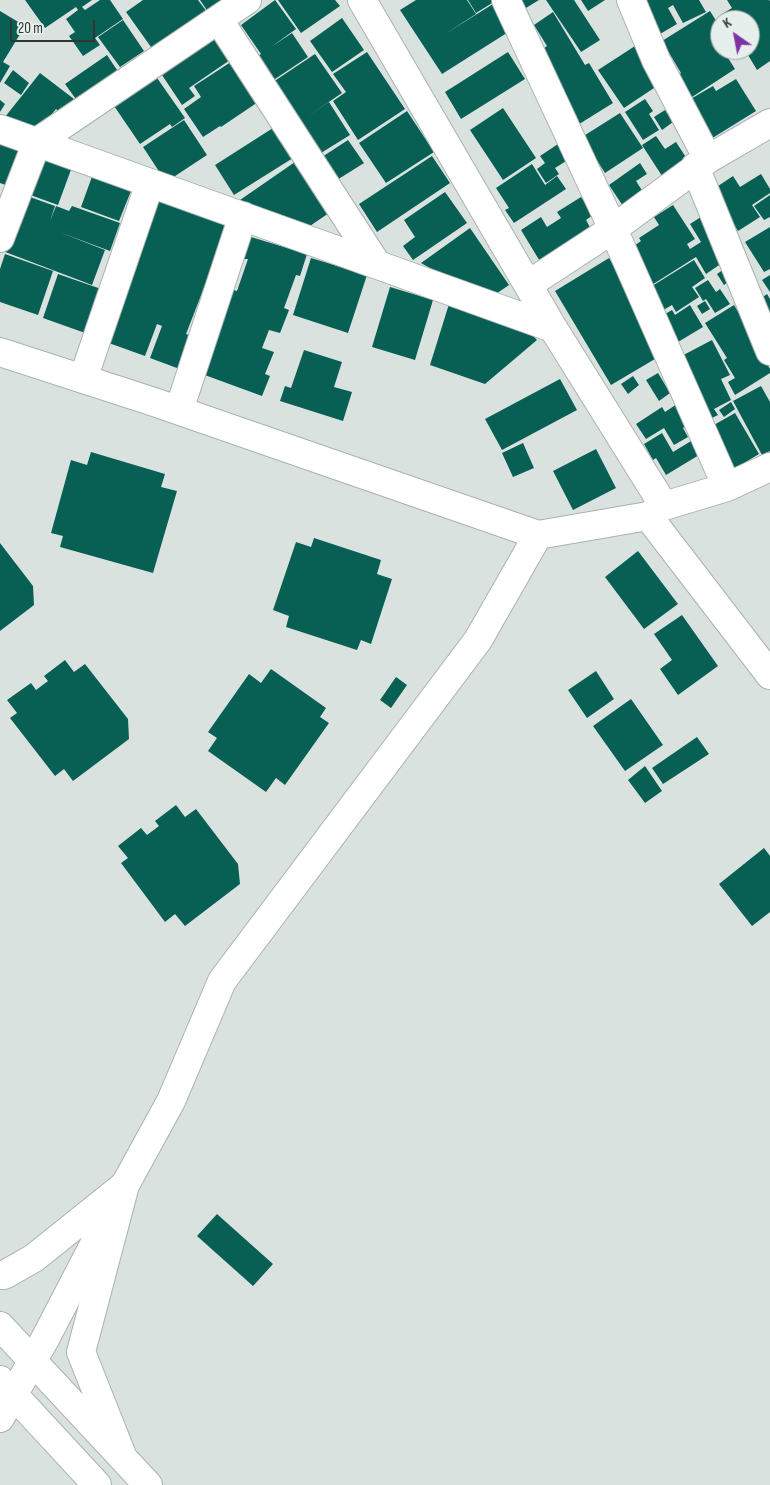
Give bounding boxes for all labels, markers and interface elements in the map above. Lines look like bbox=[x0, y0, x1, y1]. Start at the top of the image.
scale bar bbox=[12, 10, 98, 42]
north arrow bbox=[710, 10, 760, 60]
text: K bbox=[720, 14, 735, 32]
text: 20 m bbox=[18, 19, 43, 38]

